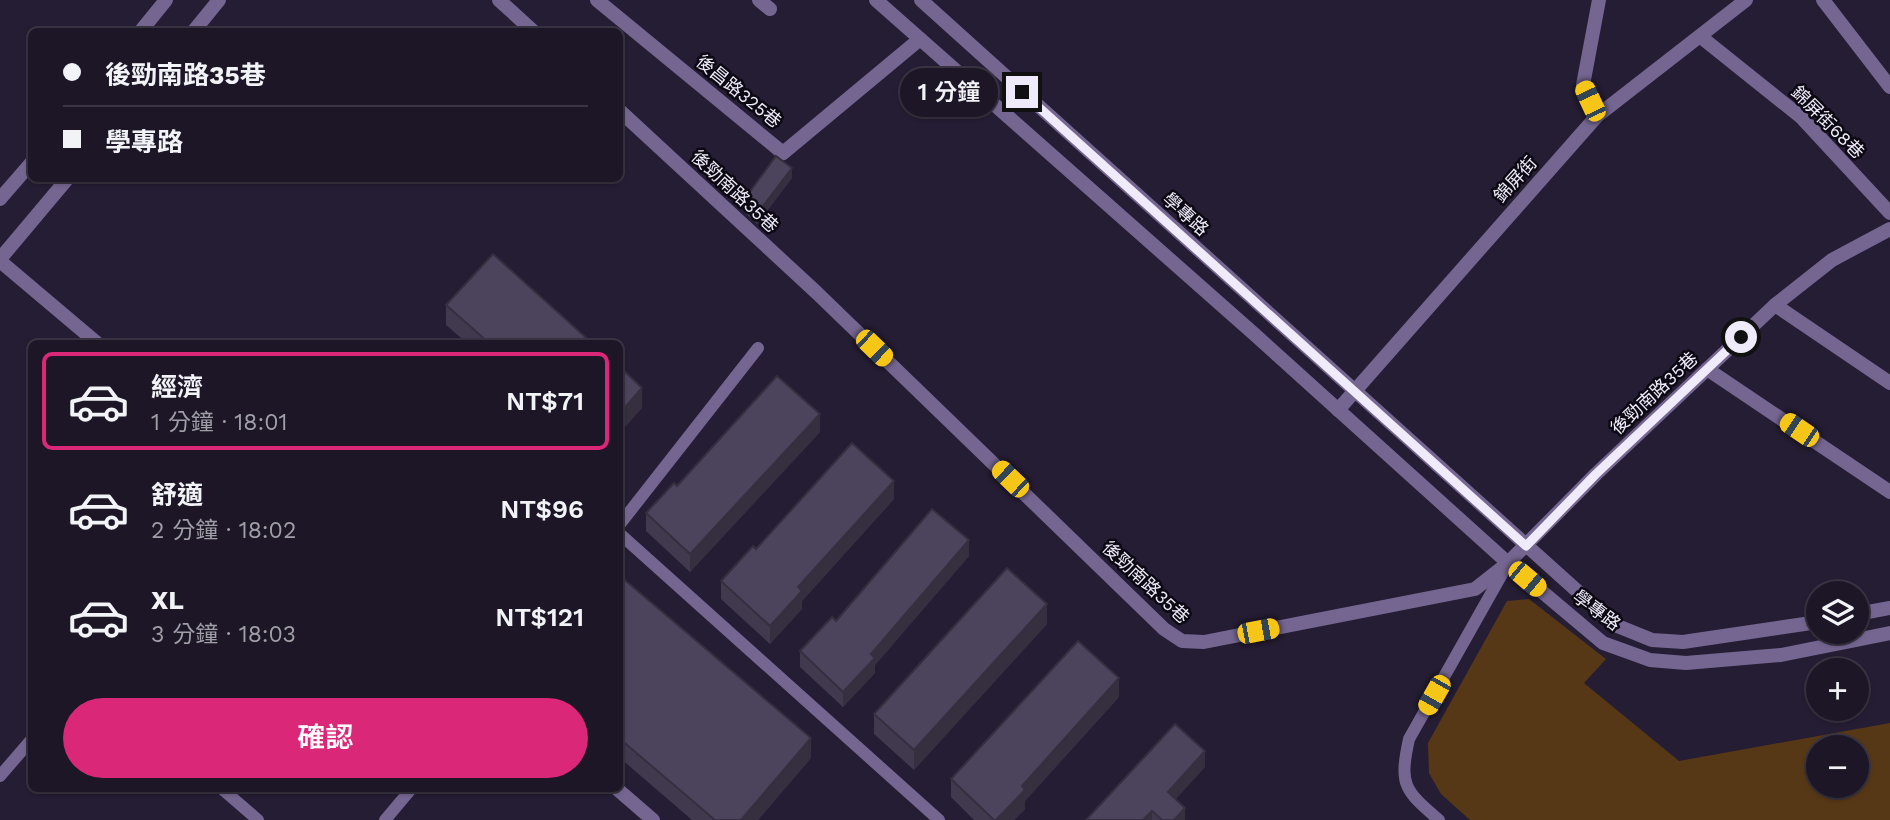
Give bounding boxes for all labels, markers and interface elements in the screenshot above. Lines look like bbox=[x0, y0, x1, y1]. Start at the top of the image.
street label: 後昌路325巷 bbox=[692, 50, 786, 132]
text: 後勁南路35巷 bbox=[105, 60, 266, 90]
callout: 1 分鐘 bbox=[900, 68, 998, 116]
route end bbox=[1006, 76, 1038, 108]
car bbox=[1572, 78, 1609, 124]
text: 1 分鐘 bbox=[918, 79, 980, 106]
street label: 錦屏街68巷 bbox=[1787, 81, 1869, 163]
text: 學專路 bbox=[105, 127, 183, 157]
street label: 後勁南路35巷 bbox=[687, 145, 783, 237]
street label: 錦屏街 bbox=[1489, 152, 1541, 206]
street label: 學專路 bbox=[1159, 188, 1213, 240]
route start bbox=[1725, 321, 1757, 353]
car bbox=[852, 326, 897, 370]
street label: 後勁南路35巷 bbox=[1606, 347, 1702, 439]
icon: car bbox=[67, 370, 130, 433]
text: 經濟 bbox=[151, 372, 203, 402]
text: NT$71 bbox=[506, 386, 584, 416]
text: 1 分鐘 · 18:01 bbox=[151, 409, 287, 436]
car bbox=[1776, 410, 1823, 450]
car bbox=[988, 457, 1033, 501]
icon: car bbox=[67, 478, 130, 541]
text: 舒適 bbox=[151, 480, 203, 510]
text: NT$96 bbox=[500, 494, 584, 524]
text: 2 分鐘 · 18:02 bbox=[151, 517, 296, 544]
street label: 後勁南路35巷 bbox=[1098, 536, 1194, 628]
car bbox=[1505, 557, 1550, 601]
map controls bbox=[1806, 581, 1869, 798]
button: layers bbox=[1806, 581, 1869, 644]
text: XL bbox=[151, 585, 184, 615]
street label: 學專路 bbox=[1569, 585, 1625, 635]
icon: car bbox=[67, 586, 130, 649]
text: NT$121 bbox=[495, 602, 584, 632]
car bbox=[1236, 617, 1281, 645]
text: 3 分鐘 · 18:03 bbox=[151, 621, 296, 648]
button: + bbox=[1806, 658, 1869, 721]
car bbox=[1415, 672, 1454, 718]
button: 確認 bbox=[63, 698, 588, 778]
button: − bbox=[1806, 735, 1869, 798]

